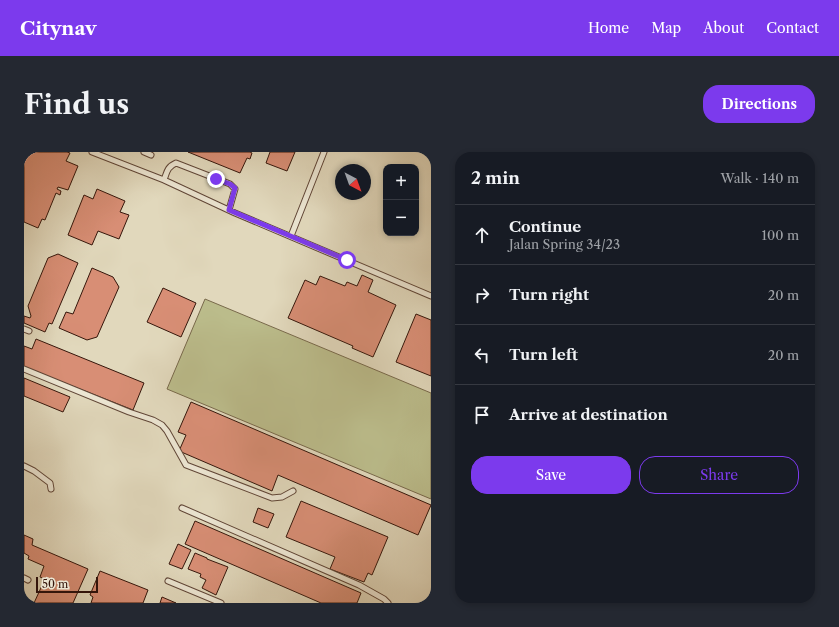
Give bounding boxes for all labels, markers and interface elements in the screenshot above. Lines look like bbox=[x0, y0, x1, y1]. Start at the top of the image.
text: Citynav bbox=[20, 17, 97, 40]
text: Home bbox=[588, 19, 629, 37]
text: Map bbox=[651, 19, 681, 37]
text: About bbox=[703, 19, 744, 37]
text: Contact bbox=[766, 19, 819, 37]
button: Directions bbox=[703, 85, 815, 123]
text: Find us bbox=[24, 87, 129, 121]
north arrow bbox=[335, 164, 371, 200]
map controls bbox=[383, 164, 419, 236]
button: + bbox=[383, 164, 419, 200]
text: 2 min bbox=[471, 168, 520, 188]
route end bbox=[207, 170, 225, 188]
text: Walk · 140 m bbox=[721, 170, 799, 186]
button: − bbox=[383, 200, 419, 236]
text: Continue bbox=[509, 217, 581, 236]
icon: ahead bbox=[471, 224, 493, 246]
text: 100 m bbox=[761, 227, 799, 243]
text: Jalan Spring 34/23 bbox=[509, 236, 620, 252]
route start bbox=[338, 251, 356, 269]
icon: right bbox=[471, 284, 493, 306]
text: Turn right bbox=[509, 285, 589, 304]
text: 20 m bbox=[768, 287, 799, 303]
icon: left bbox=[471, 344, 493, 366]
text: Turn left bbox=[509, 345, 578, 364]
text: 20 m bbox=[768, 347, 799, 363]
icon: arrive bbox=[471, 404, 493, 426]
text: Arrive at destination bbox=[509, 405, 668, 424]
button: Save bbox=[471, 456, 631, 494]
button: Share bbox=[639, 456, 799, 494]
scale bar bbox=[36, 575, 98, 594]
text: 50 m bbox=[42, 577, 68, 591]

